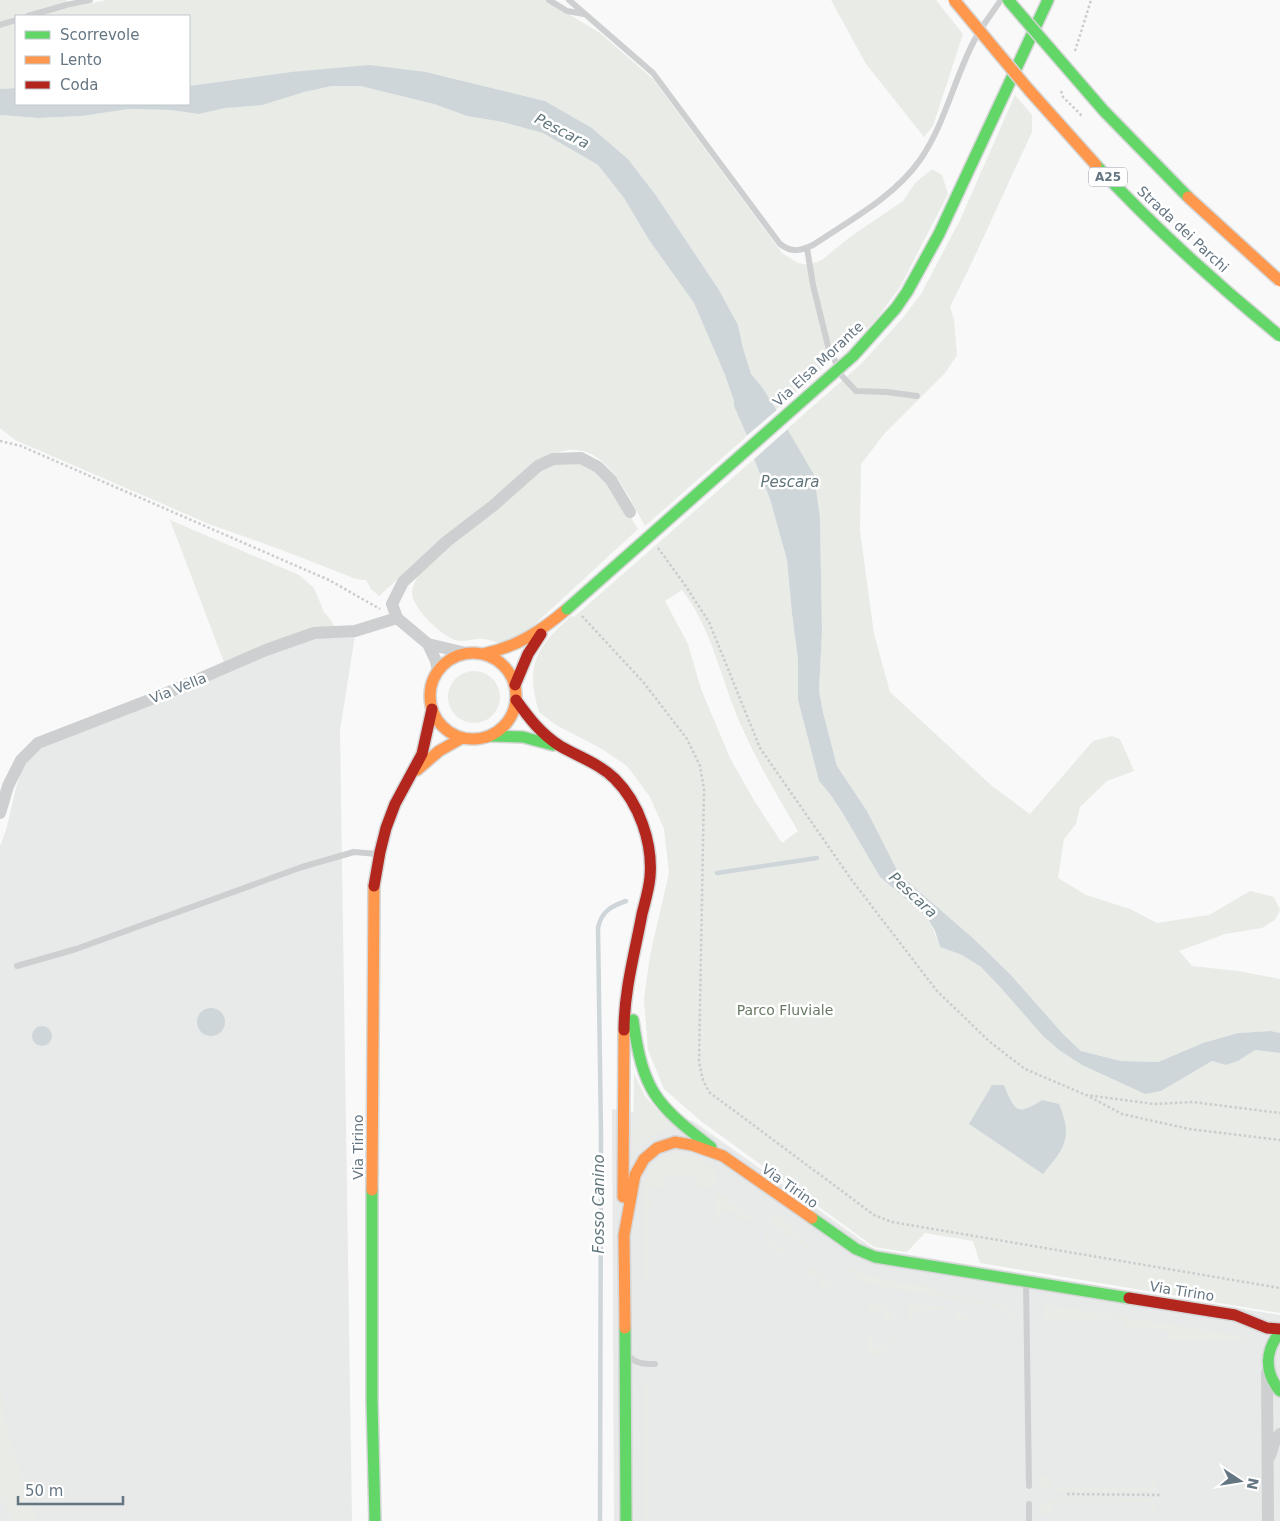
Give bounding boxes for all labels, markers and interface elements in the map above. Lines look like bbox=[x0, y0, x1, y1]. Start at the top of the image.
legend bbox=[15, 15, 190, 105]
text: Scorrevole bbox=[60, 26, 139, 44]
text: Lento bbox=[60, 51, 102, 69]
text: Coda bbox=[60, 76, 98, 94]
water label: Pescara bbox=[532, 110, 592, 152]
road number: A25 bbox=[1089, 168, 1127, 186]
street label: Strada dei Parchi bbox=[1134, 183, 1232, 275]
street label: Via Elsa Morante bbox=[770, 318, 866, 410]
water label: Pescara bbox=[761, 473, 819, 491]
street label: Via Vella bbox=[147, 669, 209, 707]
water label: Pescara bbox=[885, 868, 941, 922]
park label: Parco Fluviale bbox=[737, 1002, 833, 1018]
street label: Via Tirino bbox=[350, 1114, 366, 1180]
water label: Fosso Canino bbox=[590, 1154, 608, 1254]
street label: Via Tirino bbox=[759, 1161, 821, 1211]
street label: Via Tirino bbox=[1149, 1278, 1215, 1304]
north arrow bbox=[1215, 1456, 1265, 1506]
scale bar bbox=[18, 1474, 122, 1506]
text: N bbox=[1244, 1476, 1262, 1491]
text: 50 m bbox=[25, 1482, 63, 1500]

